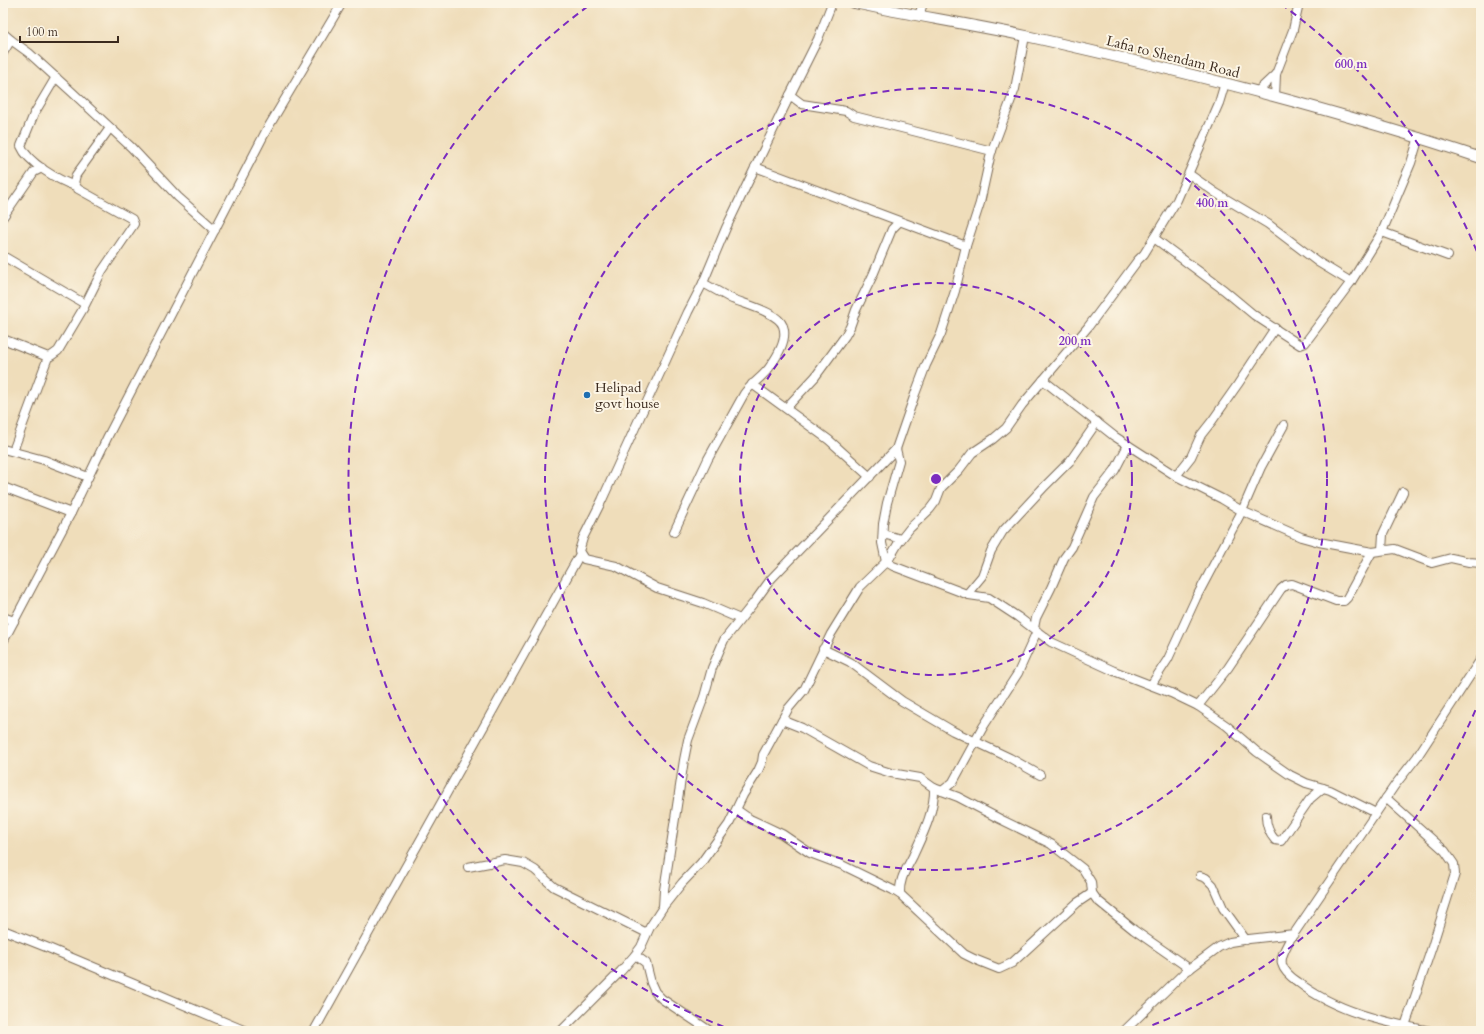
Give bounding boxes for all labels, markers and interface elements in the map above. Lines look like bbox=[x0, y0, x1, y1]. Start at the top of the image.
scale bar bbox=[20, 18, 118, 44]
text: 100 m bbox=[26, 24, 59, 40]
street label: Lafia to Shendam Road bbox=[1104, 31, 1242, 83]
text: 600 m bbox=[1335, 56, 1368, 72]
text: 400 m bbox=[1196, 195, 1229, 211]
text: 200 m bbox=[1059, 333, 1092, 349]
place label: Helipad govt house bbox=[595, 378, 660, 413]
marker: Helipad govt house bbox=[582, 390, 592, 400]
centre of rings bbox=[929, 472, 943, 486]

